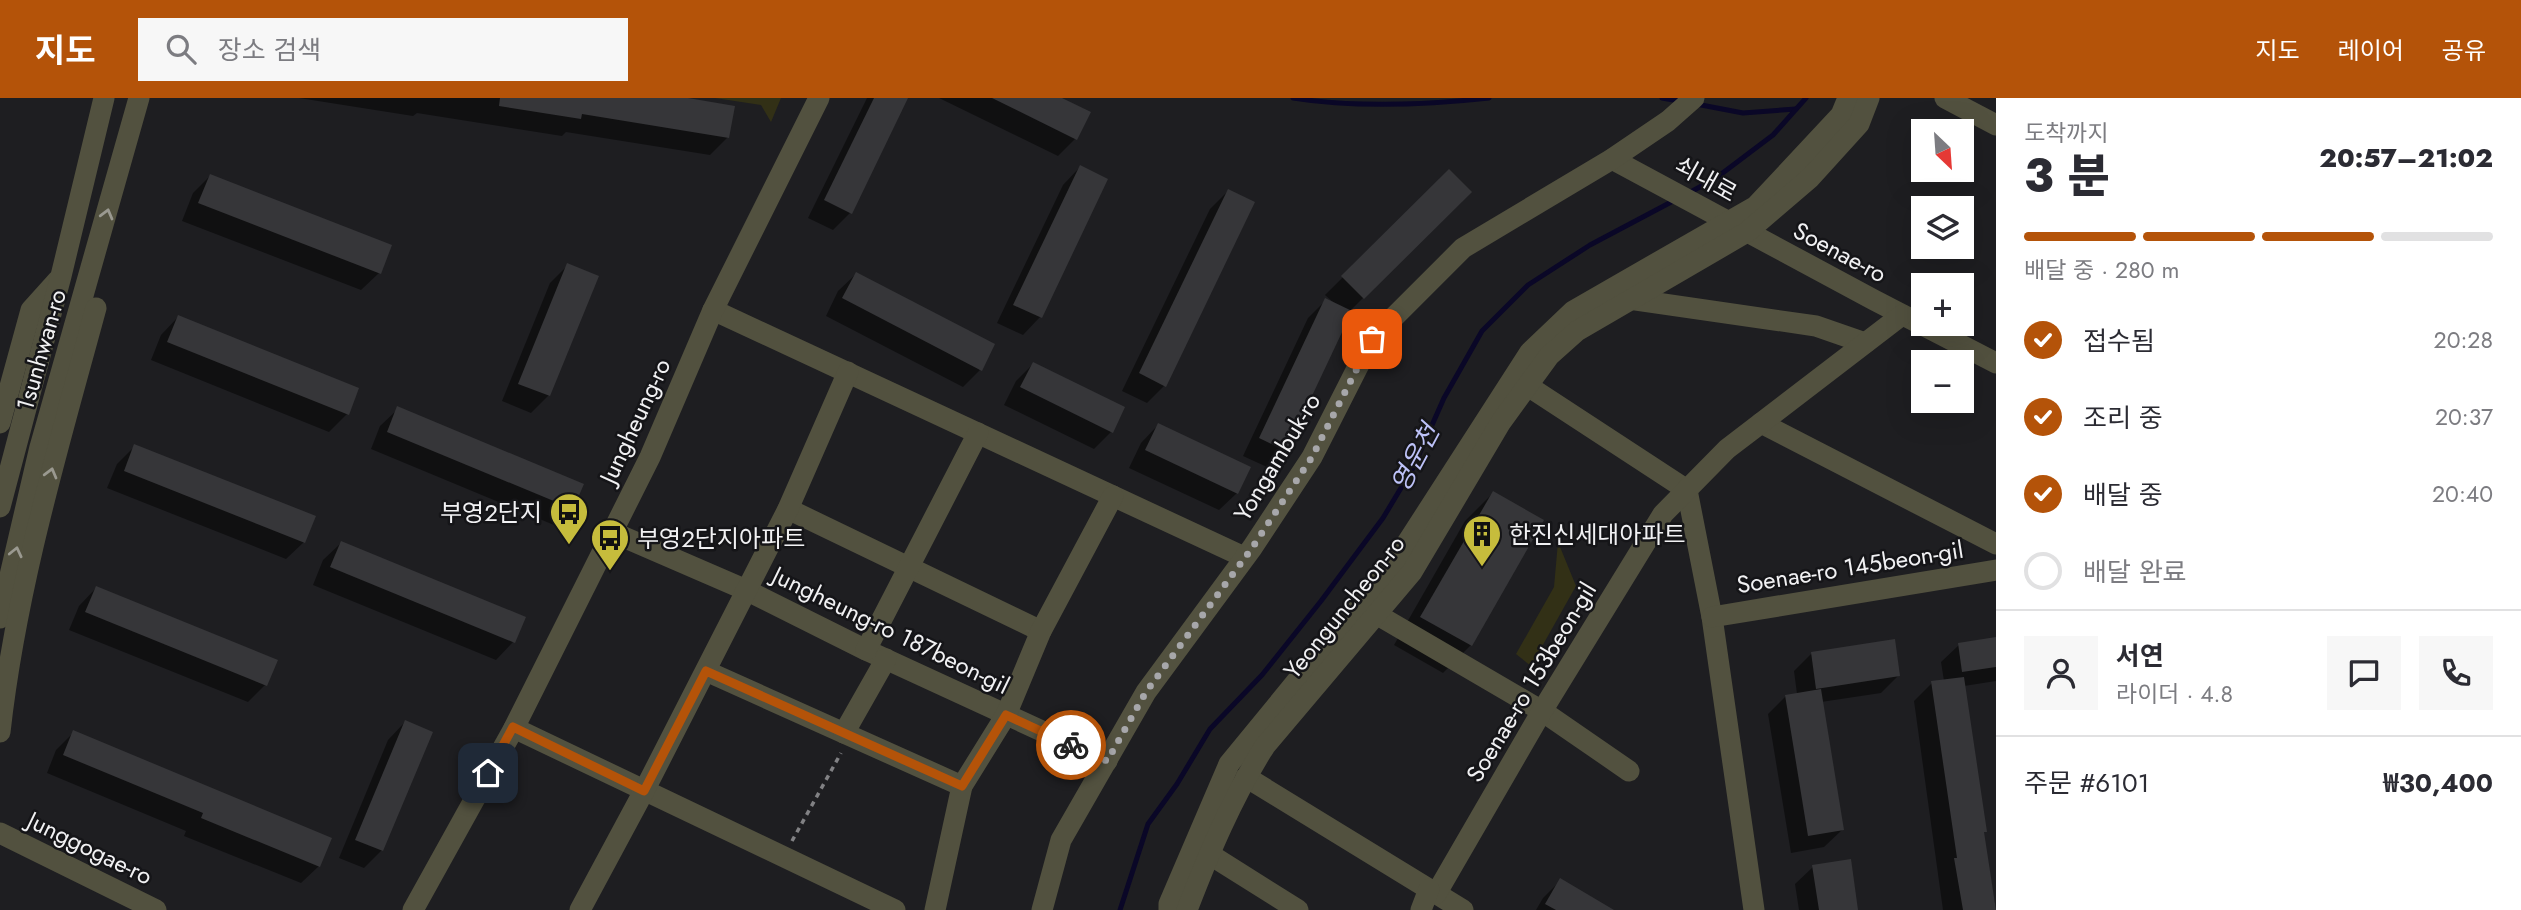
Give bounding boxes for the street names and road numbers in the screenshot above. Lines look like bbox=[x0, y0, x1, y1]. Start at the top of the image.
street label: 쇠내로 bbox=[1669, 148, 1743, 210]
street label: Soenae-ro bbox=[1787, 213, 1893, 291]
street label: 1sunhwan-ro bbox=[7, 285, 75, 415]
street label: Jungheung-ro bbox=[589, 353, 679, 492]
street label: Yongambuk-ro bbox=[1225, 386, 1329, 528]
street label: Yeonguncheon-ro bbox=[1275, 528, 1413, 686]
street label: Soenae-ro 145beon-gil bbox=[1734, 532, 1966, 602]
street label: Jungheung-ro 187beon-gil bbox=[764, 556, 1016, 703]
street label: Soenae-ro 153beon-gil bbox=[1457, 575, 1605, 789]
street label: Junggogae-ro bbox=[19, 801, 158, 893]

